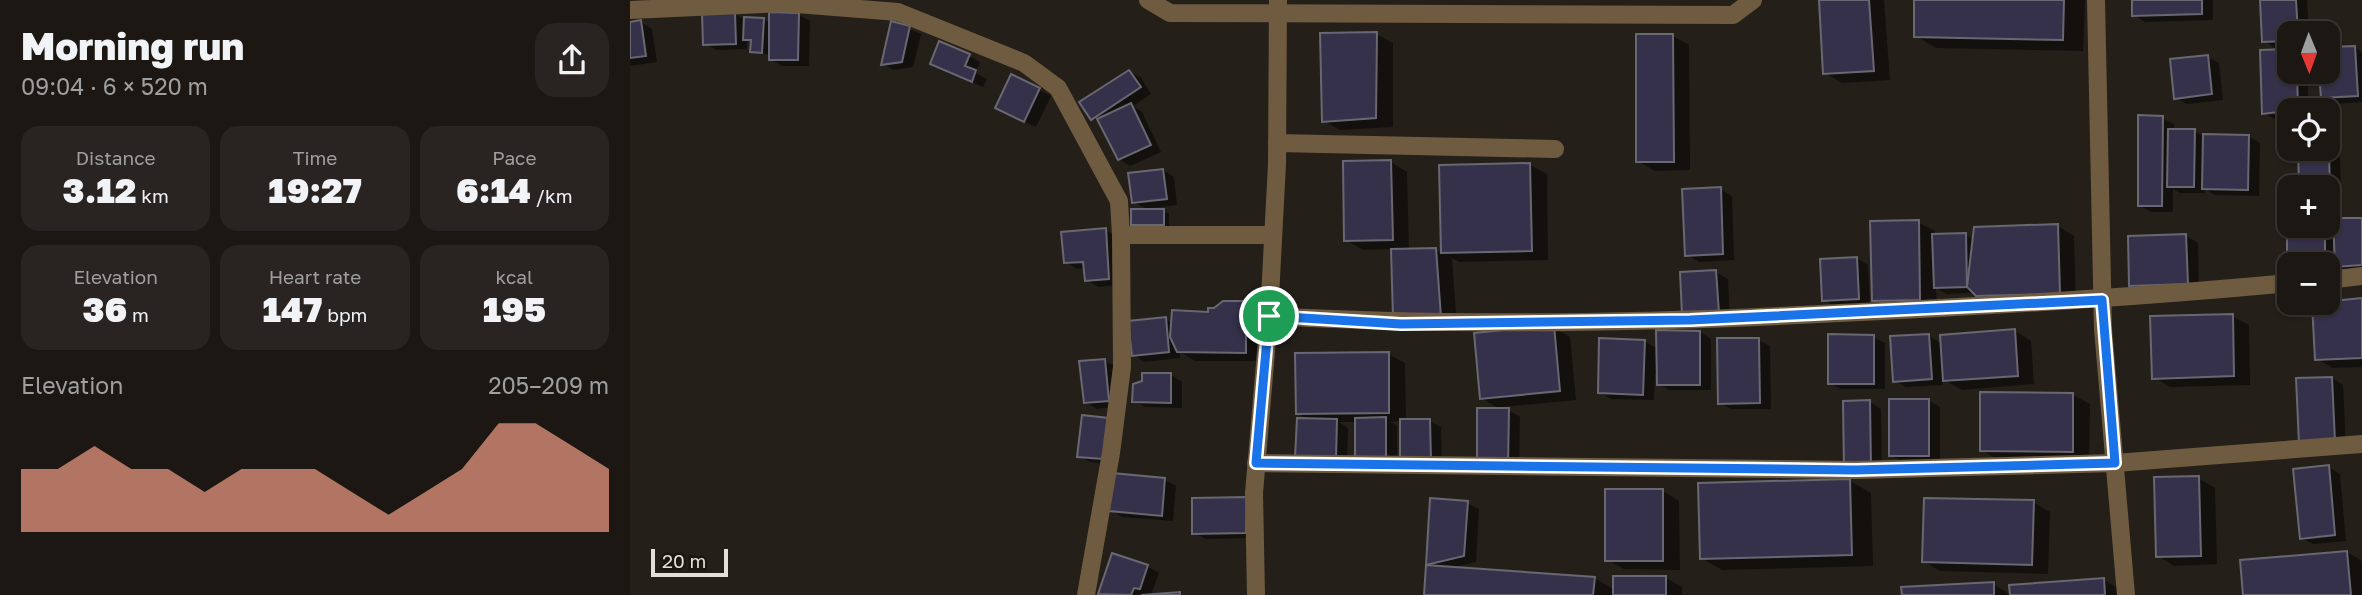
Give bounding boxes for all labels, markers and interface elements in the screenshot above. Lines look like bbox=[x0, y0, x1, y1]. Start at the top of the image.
north arrow bbox=[2277, 21, 2340, 84]
map controls bbox=[2277, 21, 2340, 315]
text: Morning run bbox=[21, 23, 244, 68]
button: share bbox=[535, 23, 609, 97]
text: 09:04 · 6 × 520 m bbox=[21, 72, 208, 100]
button: locate bbox=[2277, 98, 2340, 161]
text: Distance bbox=[76, 146, 156, 169]
text: Time bbox=[293, 146, 337, 169]
text: Pace bbox=[492, 146, 537, 169]
text: 3.12 bbox=[63, 169, 136, 211]
text: 19:27 bbox=[268, 169, 362, 211]
text: 6:14 bbox=[456, 169, 531, 211]
button: + bbox=[2277, 175, 2340, 238]
text: km bbox=[136, 184, 169, 207]
text: /km bbox=[531, 184, 573, 207]
button: − bbox=[2277, 252, 2340, 315]
text: Elevation bbox=[73, 265, 158, 288]
text: Heart rate bbox=[269, 265, 361, 288]
text: kcal bbox=[496, 265, 533, 288]
pin bbox=[1239, 286, 1299, 346]
text: 36 bbox=[82, 288, 127, 330]
text: 147 bbox=[263, 288, 322, 330]
text: 195 bbox=[483, 288, 546, 330]
icon: arrive bbox=[1250, 297, 1288, 335]
text: m bbox=[127, 303, 149, 326]
text: bpm bbox=[322, 303, 367, 326]
text: Elevation bbox=[21, 371, 123, 399]
text: 205–209 m bbox=[488, 371, 609, 399]
scale bar bbox=[651, 546, 728, 578]
text: 20 m bbox=[662, 549, 706, 572]

